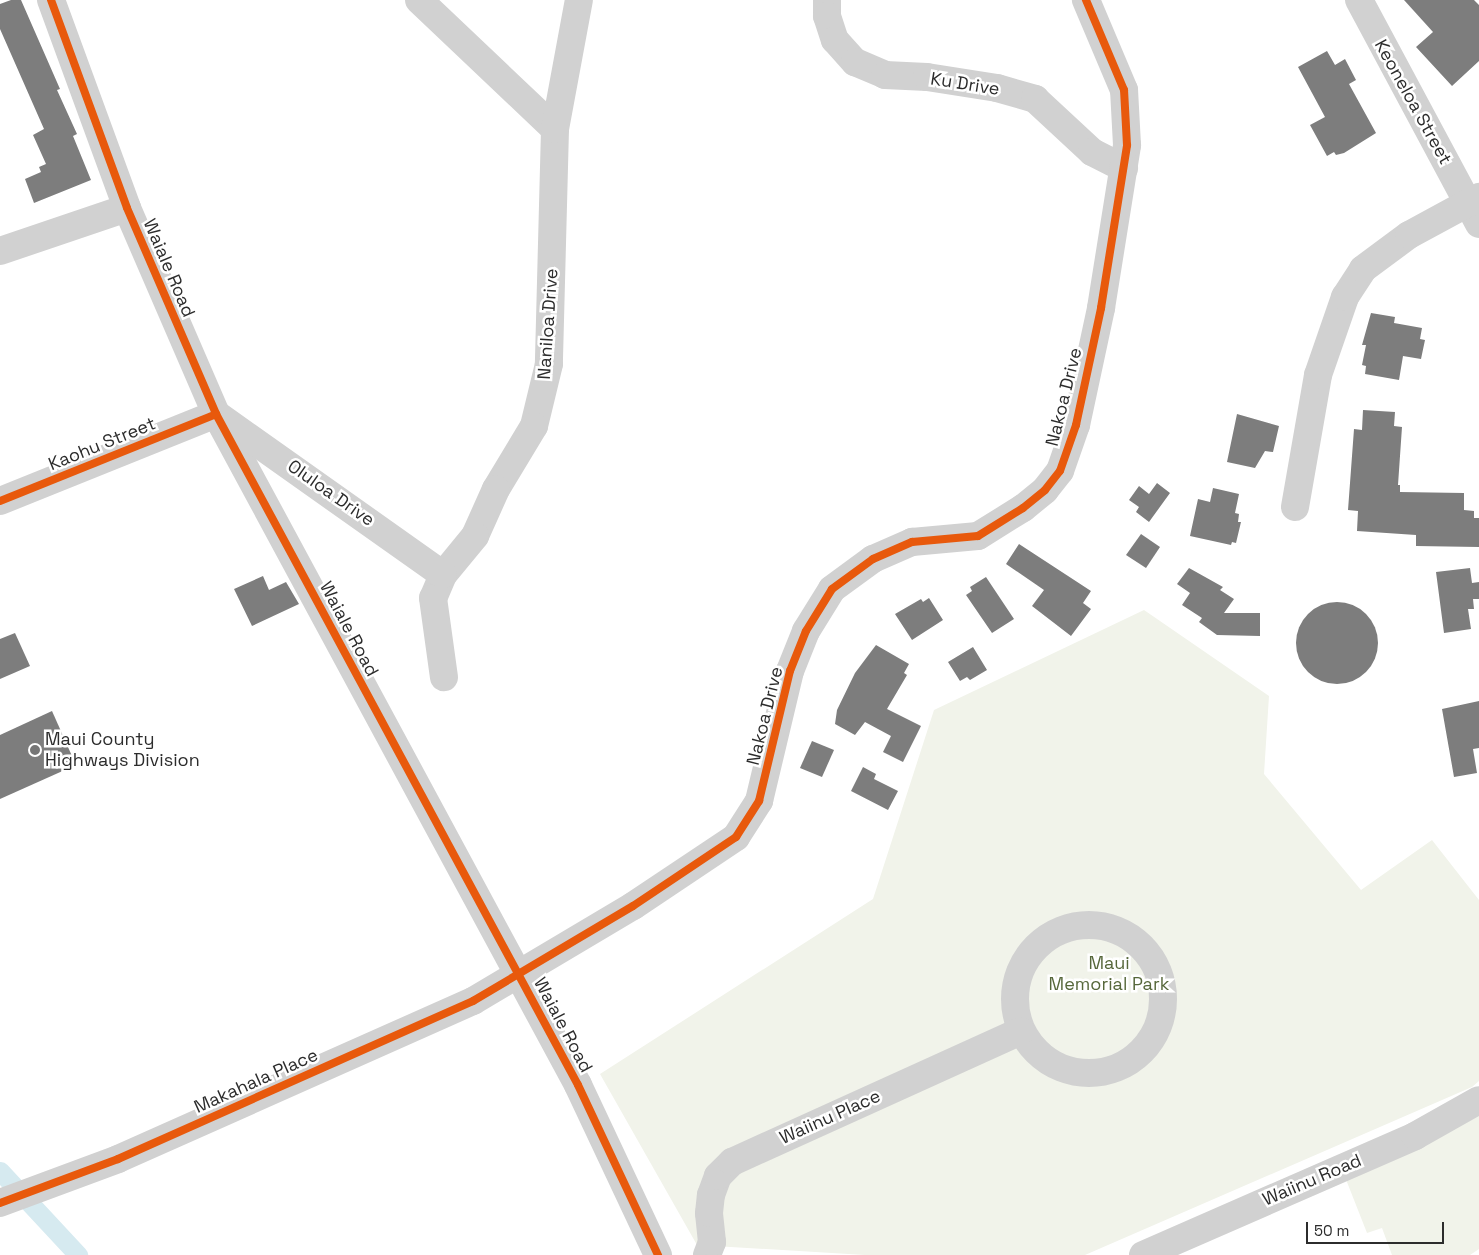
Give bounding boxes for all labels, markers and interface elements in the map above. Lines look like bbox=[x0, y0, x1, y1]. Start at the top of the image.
street label: Keoneloa Street bbox=[1370, 36, 1456, 168]
street label: Ku Drive bbox=[929, 68, 1001, 100]
street label: Waiale Road bbox=[139, 216, 199, 320]
street label: Naniloa Drive bbox=[533, 268, 563, 380]
street label: Nakoa Drive bbox=[1041, 346, 1087, 448]
street label: Kaohu Street bbox=[45, 413, 159, 475]
street label: Oluloa Drive bbox=[283, 455, 379, 531]
street label: Waiale Road bbox=[315, 578, 383, 680]
street label: Nakoa Drive bbox=[742, 665, 788, 767]
place label: Maui County Highways Division bbox=[45, 729, 200, 772]
marker: Maui County Highways Division bbox=[29, 744, 41, 756]
park label: Maui Memorial Park bbox=[1049, 953, 1169, 996]
street label: Waiale Road bbox=[529, 974, 597, 1076]
street label: Makahala Place bbox=[191, 1044, 321, 1118]
street label: Waiinu Place bbox=[776, 1085, 884, 1149]
street label: Waiinu Road bbox=[1259, 1149, 1365, 1211]
scale bar bbox=[1309, 1212, 1446, 1244]
text: 50 m bbox=[1314, 1221, 1349, 1240]

